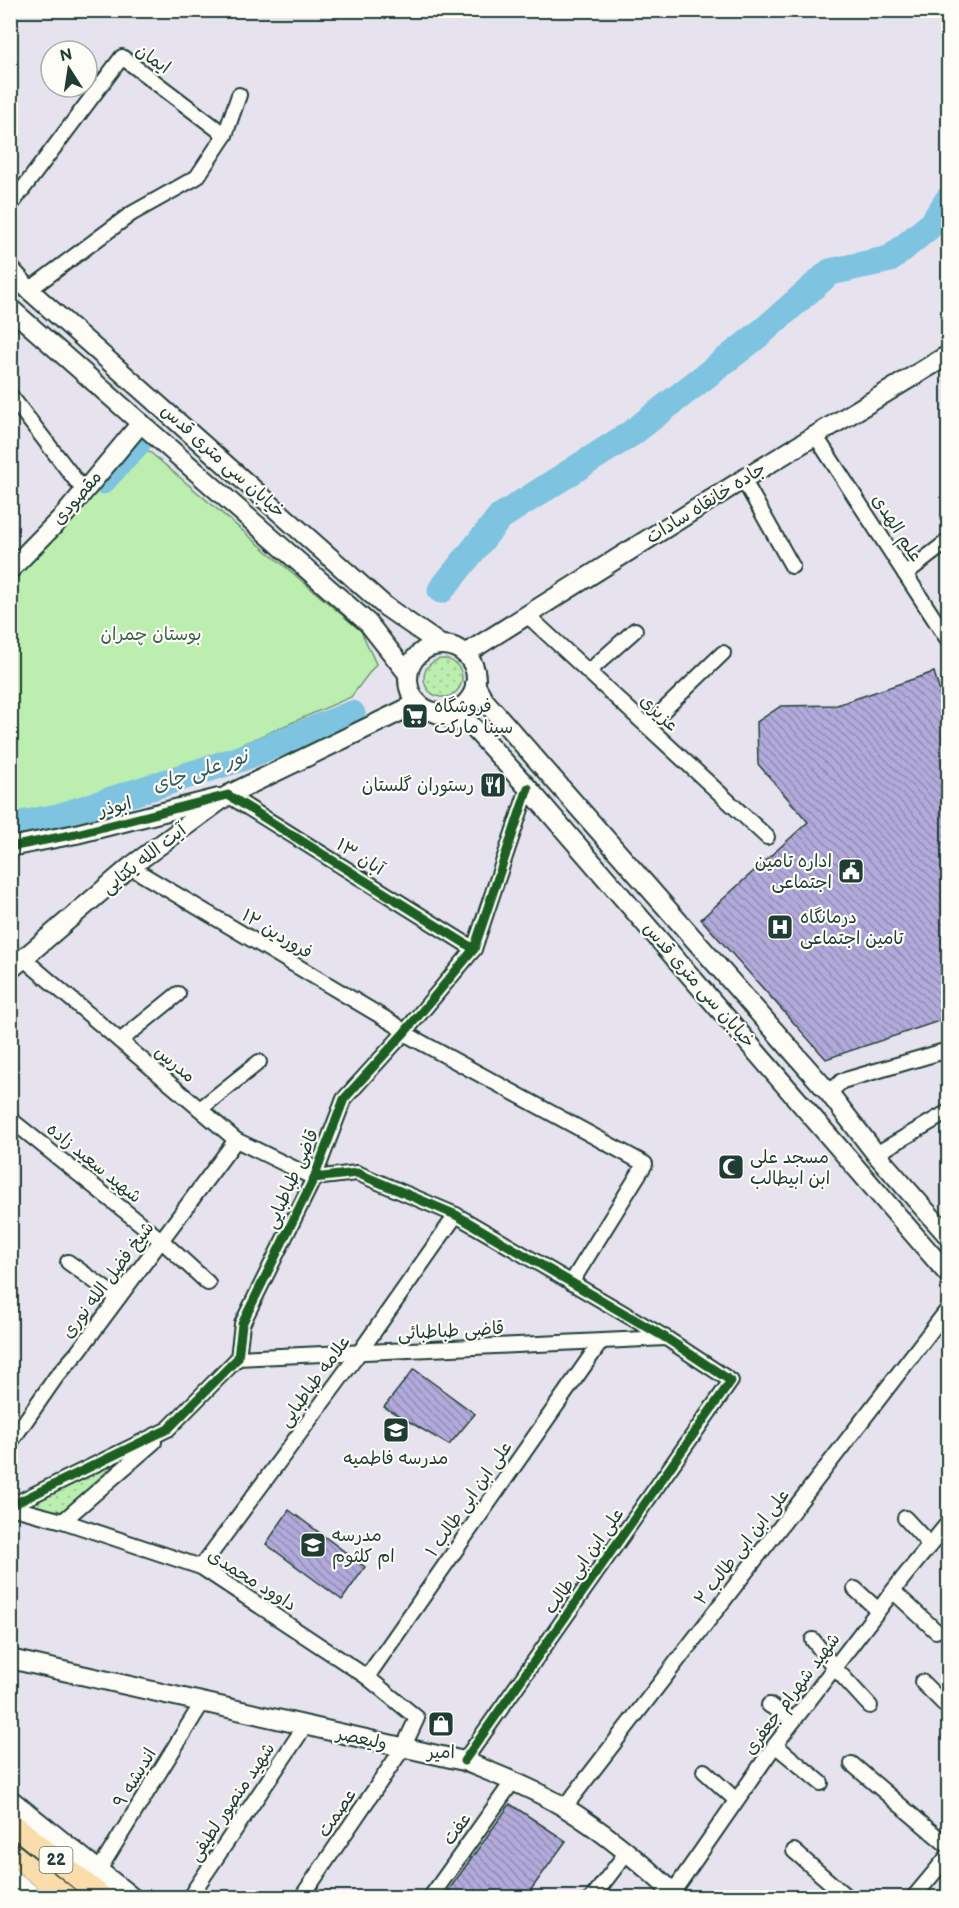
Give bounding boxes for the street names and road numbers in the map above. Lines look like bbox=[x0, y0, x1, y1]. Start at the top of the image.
street label: ایمان bbox=[132, 40, 174, 78]
street label: خیابان سی متری قدس bbox=[157, 400, 289, 522]
street label: جاده خانقاه سادات bbox=[642, 458, 770, 548]
street label: مقصودی bbox=[48, 467, 106, 529]
street label: علم الهدی bbox=[865, 490, 927, 567]
street label: عزیزی bbox=[635, 690, 683, 736]
street label: ابوذر bbox=[94, 793, 134, 822]
street label: آیت الله یکتایی bbox=[98, 819, 192, 898]
street label: ۱۳ آبان bbox=[332, 834, 389, 881]
street label: ۱۲ فروردین bbox=[238, 905, 316, 963]
street label: خیابان سی متری قدس bbox=[639, 918, 759, 1052]
street label: مدرس bbox=[150, 1041, 200, 1087]
street label: شهید سعید زاده bbox=[42, 1118, 146, 1208]
street label: قاضی طباطبایی bbox=[261, 1126, 323, 1232]
street label: شیخ فضل الله نوری bbox=[57, 1218, 159, 1343]
street label: قاضی طباطبائی bbox=[397, 1318, 505, 1344]
street label: علامه طباطبایی bbox=[275, 1331, 355, 1431]
street label: علی ابن ابی طالب ۱ bbox=[421, 1437, 517, 1561]
street label: علی ابن ابی طالب ۲ bbox=[690, 1485, 794, 1609]
street label: علی ابن ابی طالب bbox=[540, 1504, 628, 1618]
street label: داوود محمدی bbox=[204, 1544, 300, 1616]
street label: شهید شهرام جعفری bbox=[739, 1629, 847, 1761]
street label: ولیعصر bbox=[333, 1723, 389, 1755]
street label: شهید منصور لطیفی bbox=[185, 1739, 279, 1865]
street label: اندیشه ۹ bbox=[109, 1744, 161, 1812]
street label: عصمت bbox=[313, 1785, 361, 1841]
street label: عفت bbox=[438, 1809, 476, 1849]
road number: 22 bbox=[40, 1847, 72, 1873]

